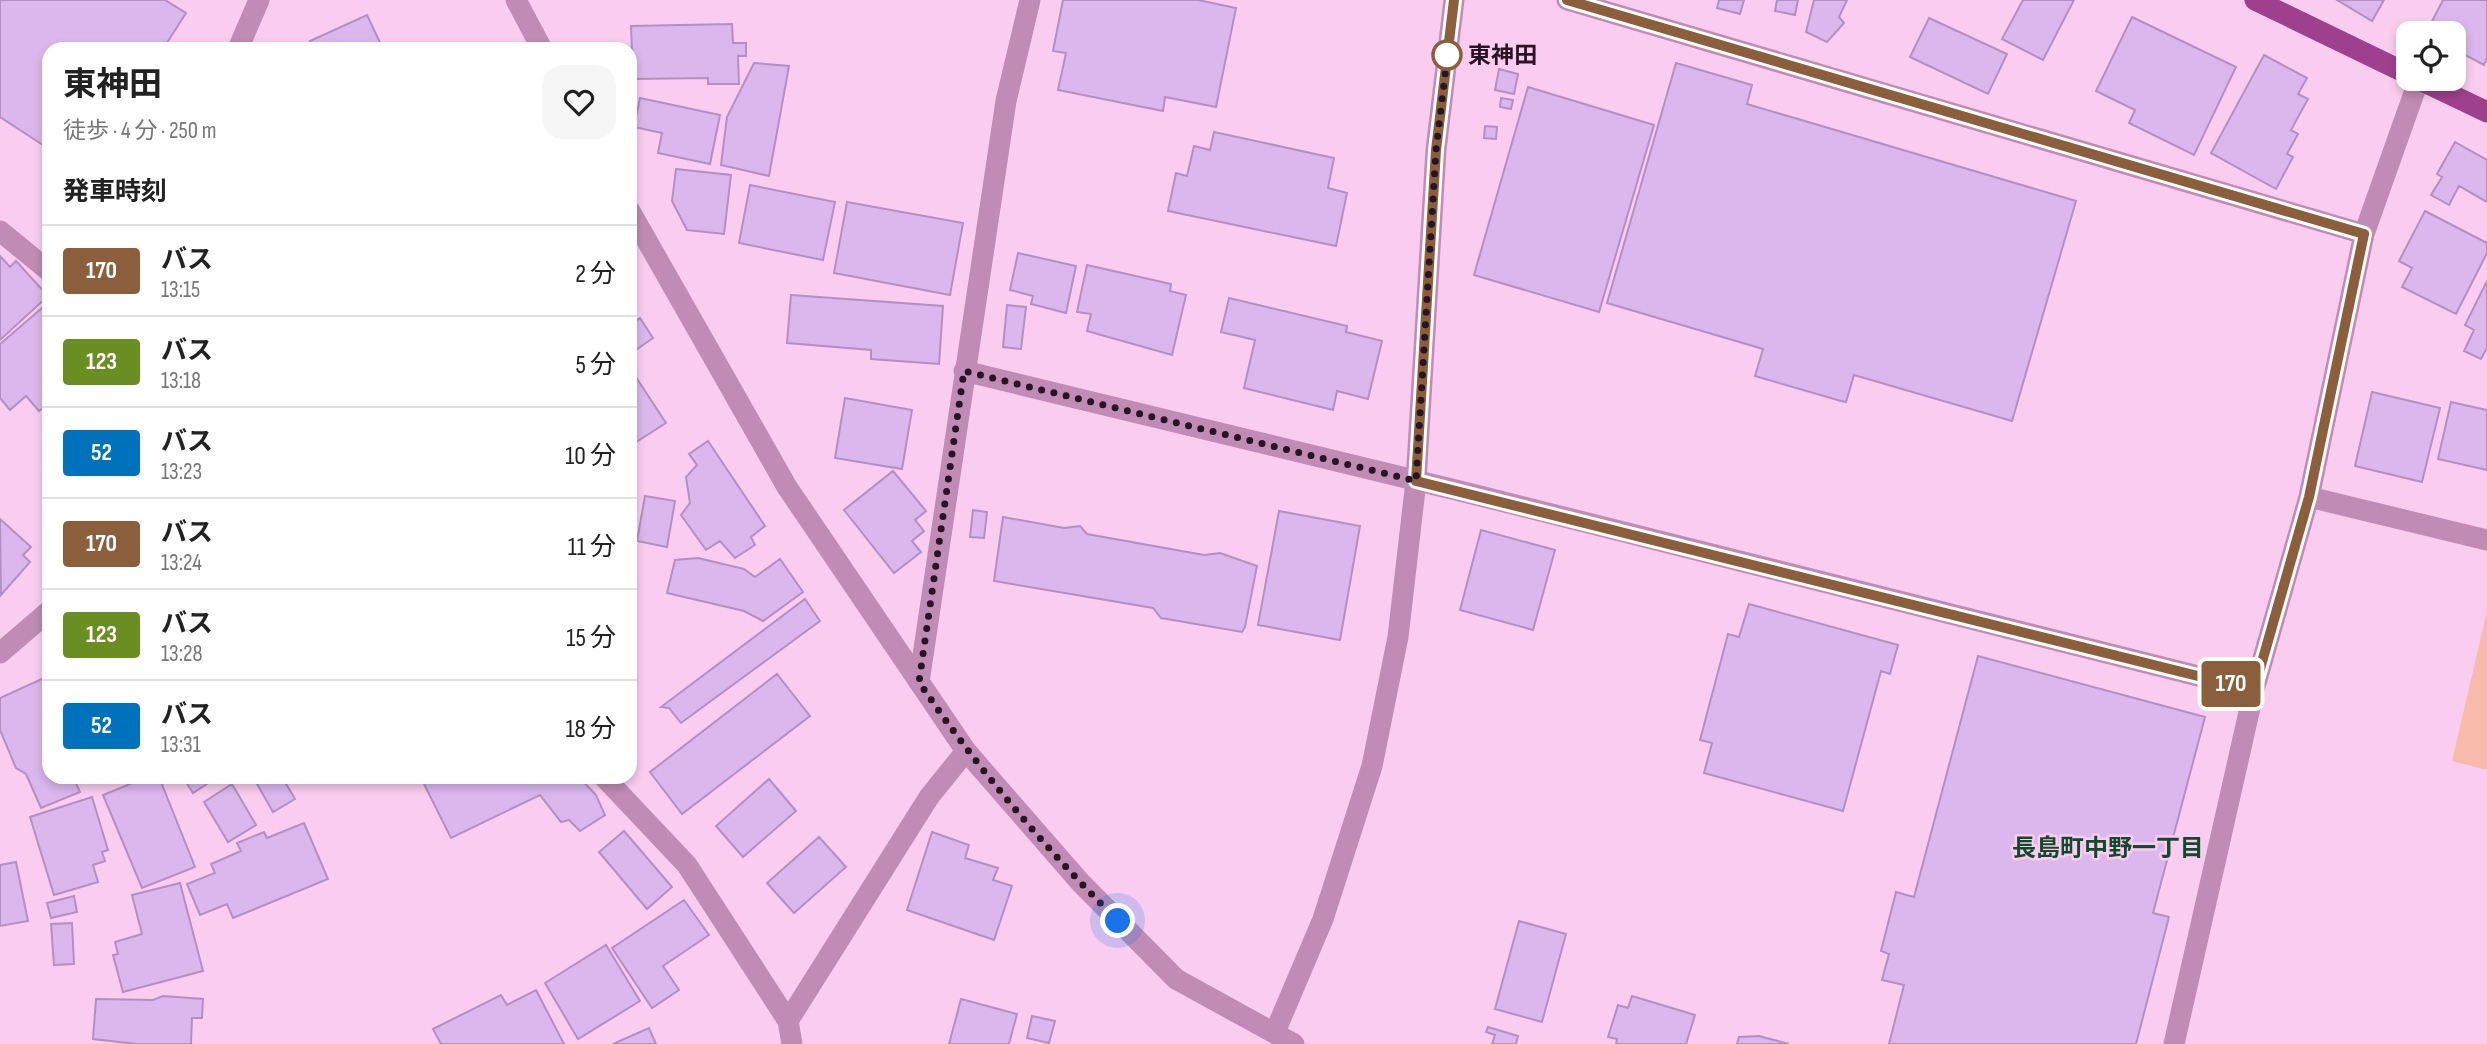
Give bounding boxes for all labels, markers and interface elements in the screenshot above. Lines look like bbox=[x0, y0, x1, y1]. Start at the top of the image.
map controls bbox=[2396, 21, 2466, 91]
button: locate bbox=[2396, 21, 2466, 91]
marker: 東神田 bbox=[1432, 40, 1462, 70]
place label: 東神田 bbox=[1468, 42, 1537, 70]
text: 東神田 bbox=[63, 65, 162, 105]
button: heart bbox=[542, 65, 616, 139]
text: 徒歩 · 4 分 · 250 m bbox=[63, 117, 216, 145]
text: 発車時刻 bbox=[63, 177, 167, 208]
text: バス bbox=[161, 245, 213, 276]
text: 170 bbox=[86, 256, 117, 285]
text: 2 分 bbox=[575, 259, 616, 290]
text: 13:15 bbox=[161, 276, 200, 304]
text: バス bbox=[161, 336, 213, 367]
text: 123 bbox=[86, 347, 117, 376]
text: 5 分 bbox=[575, 350, 616, 381]
text: 13:18 bbox=[161, 367, 201, 395]
text: バス bbox=[161, 427, 213, 458]
text: 52 bbox=[91, 438, 112, 467]
text: 10 分 bbox=[565, 441, 616, 472]
text: 13:23 bbox=[161, 458, 202, 486]
text: バス bbox=[161, 518, 213, 549]
text: 170 bbox=[86, 529, 117, 558]
text: 11 分 bbox=[568, 532, 616, 563]
text: 13:24 bbox=[161, 549, 202, 577]
text: バス bbox=[161, 609, 213, 640]
text: 123 bbox=[86, 620, 117, 649]
text: 15 分 bbox=[566, 623, 616, 654]
text: 13:28 bbox=[161, 640, 203, 668]
line badge: 170 bbox=[2191, 661, 2271, 707]
text: 170 bbox=[2215, 669, 2247, 698]
text: バス bbox=[161, 700, 213, 731]
text: 52 bbox=[91, 711, 112, 740]
text: 18 分 bbox=[565, 714, 616, 745]
text: 13:31 bbox=[161, 731, 201, 759]
district label: 長島町中野一丁目 bbox=[2012, 834, 2204, 863]
your location bbox=[1100, 903, 1135, 938]

